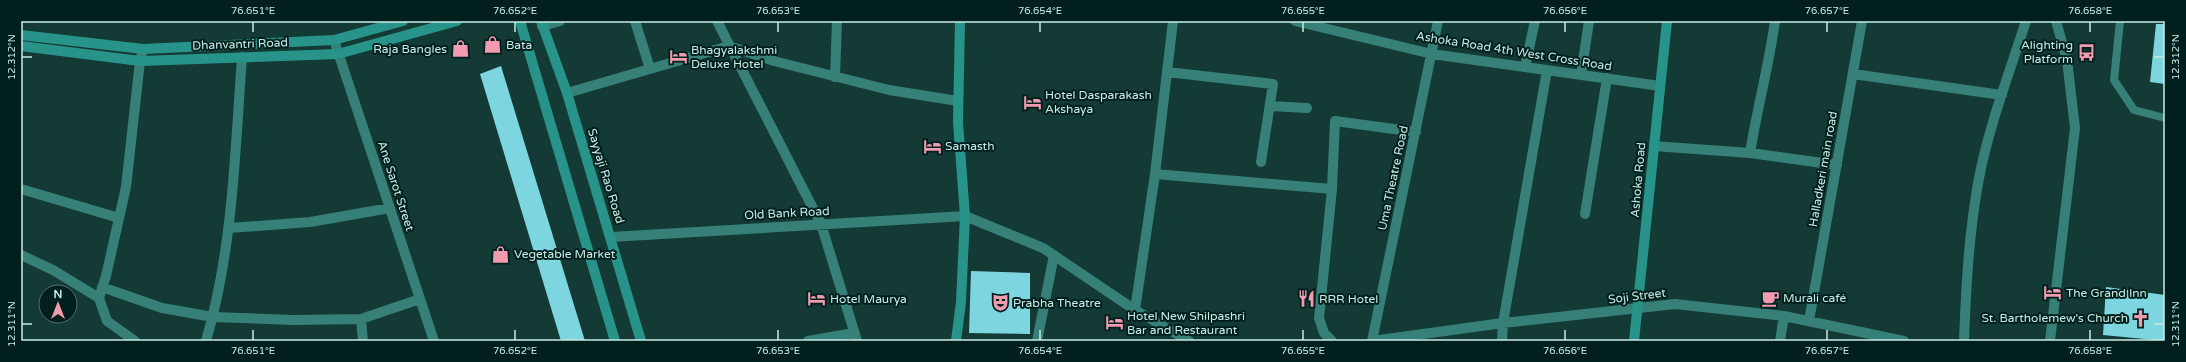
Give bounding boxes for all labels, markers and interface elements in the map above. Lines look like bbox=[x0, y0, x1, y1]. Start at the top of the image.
text: 76.651°E bbox=[231, 5, 275, 17]
text: 76.652°E bbox=[493, 5, 537, 17]
text: 76.653°E bbox=[756, 5, 800, 17]
text: 76.654°E bbox=[1018, 5, 1062, 17]
text: 76.655°E bbox=[1281, 5, 1325, 17]
text: 76.656°E bbox=[1543, 5, 1587, 17]
text: 76.657°E bbox=[1805, 5, 1849, 17]
text: 76.658°E bbox=[2068, 5, 2112, 17]
street label: Ashoka Road 4th West Cross Road bbox=[1415, 29, 1613, 73]
text: 12.312°N bbox=[6, 34, 18, 80]
text: 12.312°N bbox=[2170, 34, 2182, 80]
street label: Dhanvantri Road bbox=[192, 35, 288, 53]
shop icon: Bata bbox=[483, 35, 503, 55]
place label: Bata bbox=[506, 38, 532, 52]
place label: Alighting Platform bbox=[2021, 38, 2073, 66]
shop icon: Raja Bangles bbox=[450, 39, 470, 59]
place label: Raja Bangles bbox=[373, 42, 447, 56]
bus stop icon: Alighting Platform bbox=[2076, 42, 2096, 62]
place label: Bhagyalakshmi Deluxe Hotel bbox=[691, 43, 777, 71]
hotel icon: Bhagyalakshmi Deluxe Hotel bbox=[668, 47, 688, 67]
place label: Hotel Dasparakash Akshaya bbox=[1045, 88, 1152, 116]
hotel icon: Hotel Dasparakash Akshaya bbox=[1022, 92, 1042, 112]
street label: Halladkeri main road bbox=[1806, 110, 1840, 228]
street label: Uma Theatre Road bbox=[1375, 124, 1411, 232]
street label: Sayyaji Rao Road bbox=[585, 127, 627, 225]
hotel icon: Samasth bbox=[922, 136, 942, 156]
street label: Ane Sarot Street bbox=[375, 139, 417, 233]
place label: Samasth bbox=[945, 139, 995, 153]
street label: Ashoka Road bbox=[1628, 142, 1648, 218]
street label: Old Bank Road bbox=[744, 204, 830, 222]
shop icon: Vegetable Market bbox=[491, 244, 511, 264]
place label: Vegetable Market bbox=[514, 247, 616, 261]
hotel icon: The Grand Inn bbox=[2043, 283, 2063, 303]
north arrow bbox=[38, 284, 78, 324]
street label: Soji Street bbox=[1607, 285, 1667, 306]
place label: The Grand Inn bbox=[2066, 286, 2147, 300]
text: N bbox=[54, 288, 62, 301]
cafe icon: Murali café bbox=[1760, 288, 1780, 308]
hotel icon: Hotel Maurya bbox=[807, 289, 827, 309]
restaurant icon: RRR Hotel bbox=[1296, 289, 1316, 309]
place label: Murali café bbox=[1783, 291, 1846, 305]
place label: Hotel Maurya bbox=[830, 292, 907, 306]
place label: RRR Hotel bbox=[1319, 292, 1378, 306]
theatre icon: Prabha Theatre bbox=[990, 293, 1010, 313]
place label: Prabha Theatre bbox=[1013, 296, 1101, 310]
text: 12.311°N bbox=[6, 301, 18, 347]
text: 12.311°N bbox=[2170, 301, 2182, 347]
church icon: St. Bartholemew's Church bbox=[2131, 308, 2151, 328]
place label: Hotel New Shilpashri Bar and Restaurant bbox=[1127, 309, 1245, 337]
place label: St. Bartholemew's Church bbox=[1982, 311, 2128, 325]
hotel icon: Hotel New Shilpashri Bar and Restaurant bbox=[1104, 313, 1124, 333]
text: 76.651°E bbox=[231, 345, 275, 357]
text: 76.652°E bbox=[493, 345, 537, 357]
text: 76.653°E bbox=[756, 345, 800, 357]
text: 76.654°E bbox=[1018, 345, 1062, 357]
text: 76.655°E bbox=[1281, 345, 1325, 357]
text: 76.656°E bbox=[1543, 345, 1587, 357]
text: 76.657°E bbox=[1805, 345, 1849, 357]
text: 76.658°E bbox=[2068, 345, 2112, 357]

